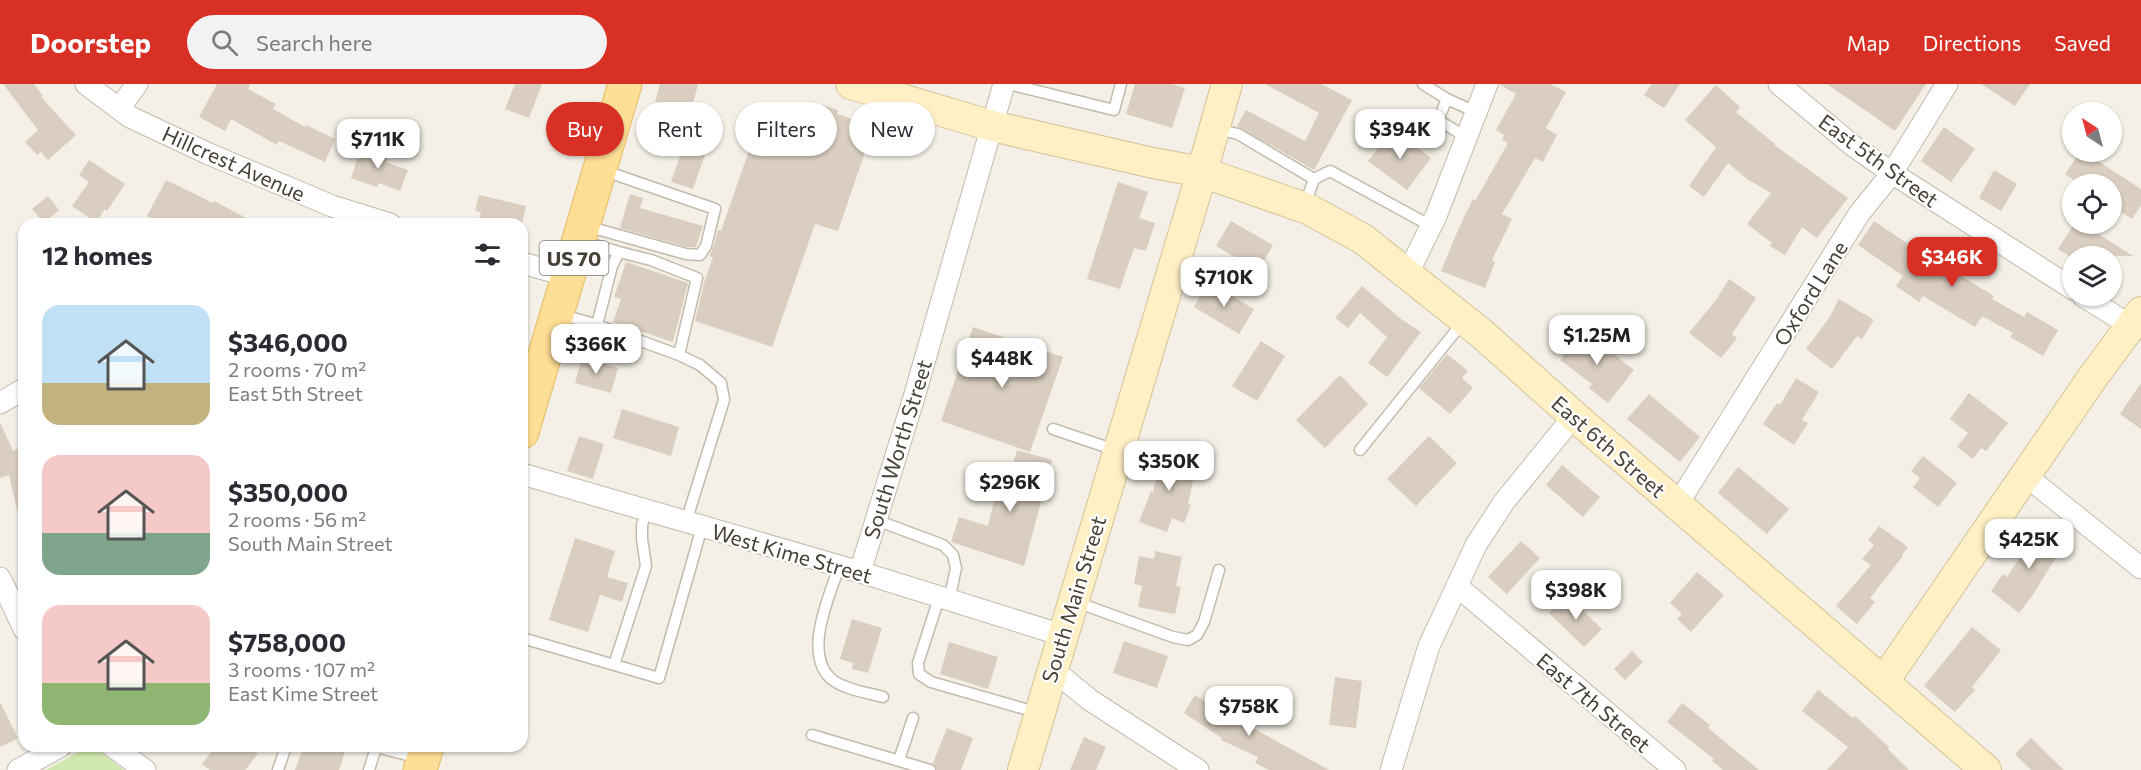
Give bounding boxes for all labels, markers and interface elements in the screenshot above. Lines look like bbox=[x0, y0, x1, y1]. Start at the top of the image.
search box bbox=[187, 15, 607, 69]
text: Doorstep bbox=[30, 25, 151, 59]
icon: search bbox=[208, 26, 241, 59]
text: Search here bbox=[256, 29, 372, 56]
text: Map bbox=[1847, 30, 1890, 55]
text: Directions bbox=[1923, 30, 2021, 55]
text: Saved bbox=[2054, 30, 2111, 55]
chip: Buy bbox=[546, 102, 624, 156]
chip: Rent bbox=[636, 102, 723, 156]
chip: Filters bbox=[735, 102, 837, 156]
chip: New bbox=[849, 102, 935, 156]
north arrow bbox=[2062, 102, 2122, 162]
map controls bbox=[2062, 102, 2122, 306]
street label: East 5th Street bbox=[1814, 108, 1944, 212]
pin: $394K bbox=[1358, 109, 1442, 160]
text: $394K bbox=[1369, 116, 1431, 140]
pin: $711K bbox=[336, 119, 420, 170]
street label: Hillcrest Avenue bbox=[159, 120, 309, 206]
text: $711K bbox=[351, 126, 405, 150]
button: locate bbox=[2062, 174, 2122, 234]
street label: Oxford Lane bbox=[1768, 236, 1852, 350]
pin: $346K bbox=[1910, 237, 1994, 288]
icon: filters bbox=[471, 238, 504, 271]
text: 12 homes bbox=[42, 239, 153, 270]
road number: US 70 bbox=[540, 241, 608, 275]
text: $346K bbox=[1921, 244, 1983, 268]
button: layers bbox=[2062, 246, 2122, 306]
pin: $710K bbox=[1182, 257, 1266, 308]
text: $710K bbox=[1195, 264, 1253, 288]
pin: $1.25M bbox=[1548, 315, 1646, 366]
text: $1.25M bbox=[1563, 322, 1631, 346]
pin: $366K bbox=[554, 324, 638, 375]
text: $346,000 bbox=[228, 326, 348, 357]
icon: home bbox=[90, 329, 162, 401]
text: $366K bbox=[565, 331, 627, 355]
pin: $448K bbox=[960, 338, 1044, 389]
text: $448K bbox=[971, 345, 1033, 369]
street label: South Worth Street bbox=[858, 356, 936, 542]
text: 2 rooms · 70 m² bbox=[228, 357, 366, 381]
text: East 5th Street bbox=[228, 381, 363, 405]
street label: East 6th Street bbox=[1547, 390, 1671, 502]
pin: $350K bbox=[1127, 441, 1211, 492]
text: $350K bbox=[1138, 448, 1200, 472]
pin: $296K bbox=[968, 462, 1052, 513]
text: $296K bbox=[979, 469, 1041, 493]
text: $350,000 bbox=[228, 476, 348, 507]
icon: home bbox=[90, 479, 162, 551]
text: 2 rooms · 56 m² bbox=[228, 507, 366, 531]
street label: South Main Street bbox=[1036, 513, 1110, 685]
street label: West Kime Street bbox=[709, 518, 875, 588]
pin: $425K bbox=[1987, 519, 2071, 570]
text: $425K bbox=[1999, 526, 2059, 550]
text: South Main Street bbox=[228, 531, 393, 555]
pin: $398K bbox=[1534, 570, 1618, 621]
text: $398K bbox=[1545, 577, 1607, 601]
text: $758,000 bbox=[228, 626, 346, 657]
icon: home bbox=[90, 629, 162, 701]
street label: East 7th Street bbox=[1532, 647, 1656, 757]
text: 3 rooms · 107 m² bbox=[228, 657, 375, 681]
text: East Kime Street bbox=[228, 681, 378, 705]
pin: $758K bbox=[1207, 686, 1291, 737]
text: $758K bbox=[1219, 693, 1279, 717]

